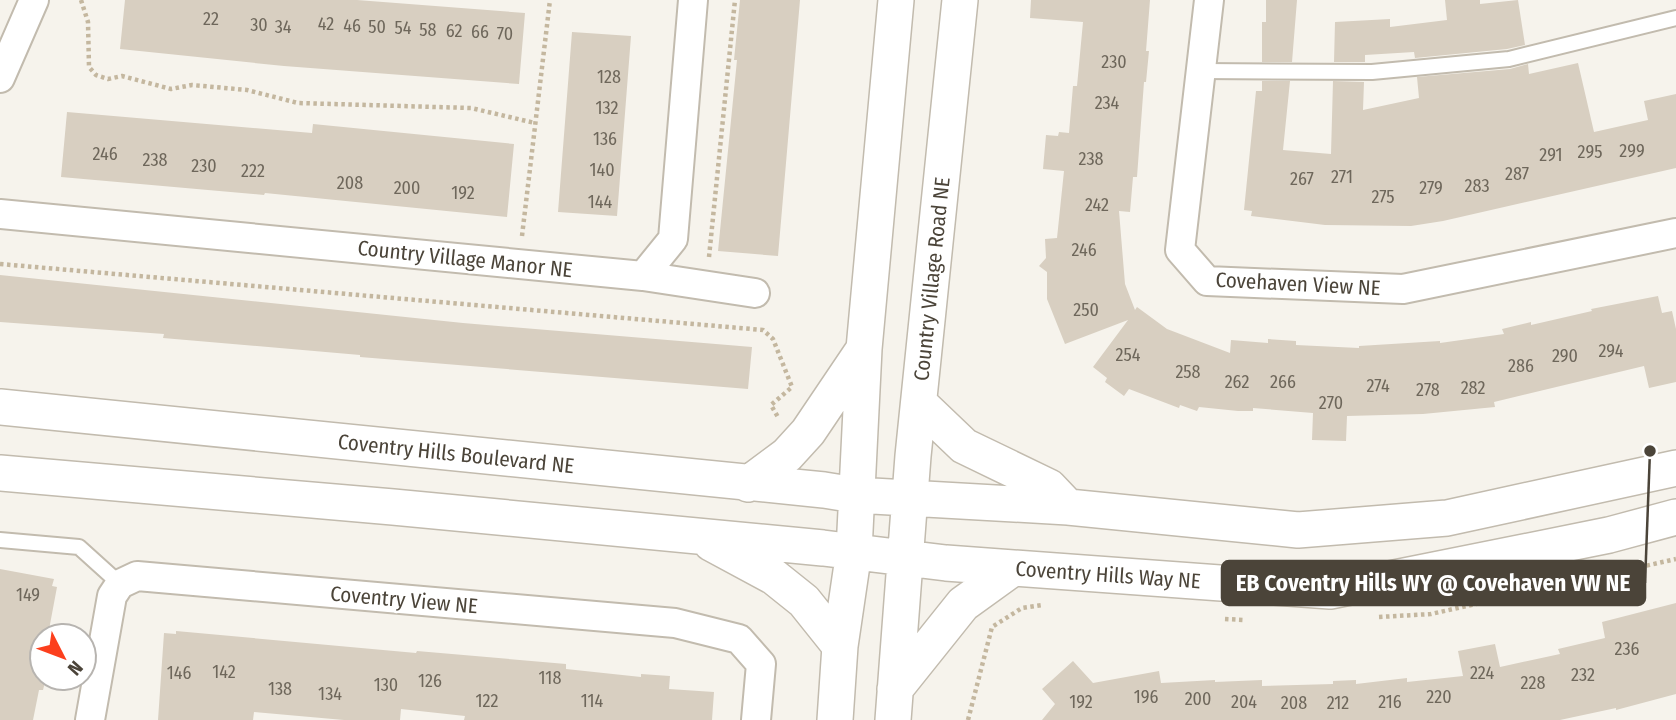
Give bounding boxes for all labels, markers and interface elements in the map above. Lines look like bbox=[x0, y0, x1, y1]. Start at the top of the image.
house number: 22 bbox=[203, 8, 219, 30]
house number: 42 bbox=[318, 13, 334, 35]
house number: 30 bbox=[250, 14, 268, 36]
house number: 46 bbox=[343, 15, 361, 37]
house number: 34 bbox=[275, 16, 292, 38]
house number: 50 bbox=[368, 16, 386, 38]
house number: 54 bbox=[395, 17, 412, 39]
house number: 58 bbox=[419, 19, 437, 41]
house number: 62 bbox=[446, 20, 462, 42]
house number: 66 bbox=[471, 21, 489, 43]
house number: 70 bbox=[497, 23, 513, 45]
house number: 230 bbox=[1101, 51, 1127, 73]
house number: 128 bbox=[597, 66, 621, 88]
house number: 234 bbox=[1095, 92, 1120, 114]
house number: 132 bbox=[596, 97, 619, 119]
house number: 136 bbox=[593, 128, 617, 150]
house number: 299 bbox=[1619, 140, 1645, 162]
house number: 295 bbox=[1578, 141, 1602, 163]
house number: 246 bbox=[92, 143, 118, 165]
house number: 291 bbox=[1539, 144, 1563, 166]
house number: 238 bbox=[1078, 148, 1104, 170]
house number: 238 bbox=[142, 149, 168, 171]
house number: 230 bbox=[191, 155, 217, 177]
house number: 140 bbox=[589, 159, 615, 181]
house number: 222 bbox=[241, 160, 265, 182]
house number: 287 bbox=[1505, 163, 1529, 185]
house number: 271 bbox=[1331, 166, 1353, 188]
house number: 267 bbox=[1290, 168, 1314, 190]
house number: 208 bbox=[337, 172, 363, 194]
house number: 283 bbox=[1464, 175, 1490, 197]
street label: Country Village Road NE bbox=[908, 176, 956, 382]
house number: 200 bbox=[394, 177, 420, 199]
house number: 279 bbox=[1419, 177, 1443, 199]
house number: 192 bbox=[451, 182, 475, 204]
house number: 275 bbox=[1371, 186, 1395, 208]
house number: 144 bbox=[588, 191, 613, 213]
house number: 242 bbox=[1085, 194, 1109, 216]
street label: Country Village Manor NE bbox=[356, 235, 574, 283]
house number: 246 bbox=[1071, 239, 1097, 261]
street label: Covehaven View NE bbox=[1215, 267, 1381, 301]
house number: 250 bbox=[1073, 299, 1099, 321]
house number: 294 bbox=[1598, 340, 1624, 362]
house number: 254 bbox=[1116, 344, 1141, 366]
house number: 290 bbox=[1552, 345, 1578, 367]
house number: 286 bbox=[1508, 355, 1534, 377]
house number: 258 bbox=[1175, 361, 1201, 383]
house number: 262 bbox=[1225, 371, 1249, 393]
house number: 266 bbox=[1270, 371, 1296, 393]
house number: 274 bbox=[1366, 375, 1390, 397]
house number: 282 bbox=[1461, 377, 1485, 399]
house number: 278 bbox=[1416, 379, 1440, 401]
house number: 270 bbox=[1319, 392, 1343, 414]
street label: Coventry Hills Boulevard NE bbox=[337, 429, 576, 479]
street label: Coventry Hills Way NE bbox=[1015, 556, 1202, 594]
callout: EB Coventry Hills WY @ Covehaven VW NE bbox=[1222, 561, 1645, 605]
text: EB Coventry Hills WY @ Covehaven VW NE bbox=[1236, 569, 1630, 597]
street label: Coventry View NE bbox=[329, 581, 479, 619]
house number: 149 bbox=[16, 584, 40, 606]
north arrow bbox=[28, 622, 98, 692]
house number: 236 bbox=[1615, 638, 1640, 660]
text: N bbox=[63, 656, 88, 680]
house number: 142 bbox=[212, 661, 236, 683]
house number: 146 bbox=[167, 662, 191, 684]
house number: 224 bbox=[1470, 662, 1494, 684]
house number: 232 bbox=[1571, 664, 1595, 686]
house number: 118 bbox=[539, 667, 561, 689]
house number: 126 bbox=[418, 670, 442, 692]
house number: 228 bbox=[1521, 672, 1545, 694]
house number: 130 bbox=[374, 674, 398, 696]
house number: 138 bbox=[268, 678, 292, 700]
house number: 134 bbox=[318, 683, 342, 705]
house number: 196 bbox=[1134, 686, 1158, 708]
house number: 220 bbox=[1426, 686, 1452, 708]
house number: 200 bbox=[1185, 688, 1211, 710]
house number: 122 bbox=[476, 690, 499, 712]
house number: 114 bbox=[581, 690, 604, 712]
house number: 192 bbox=[1069, 691, 1093, 713]
house number: 204 bbox=[1231, 691, 1257, 713]
house number: 216 bbox=[1378, 691, 1402, 713]
house number: 208 bbox=[1281, 692, 1307, 714]
house number: 212 bbox=[1327, 692, 1349, 714]

